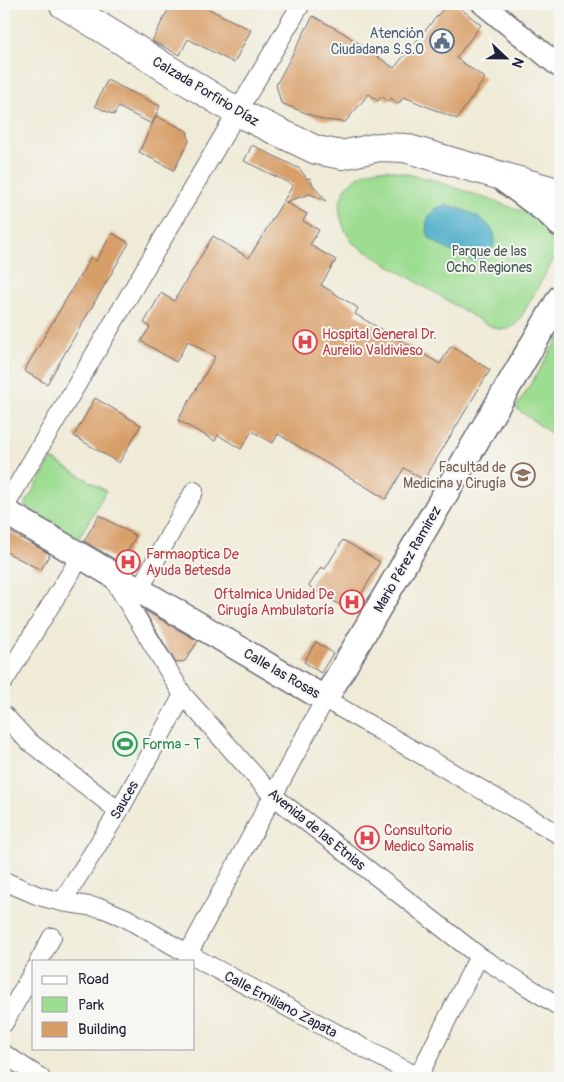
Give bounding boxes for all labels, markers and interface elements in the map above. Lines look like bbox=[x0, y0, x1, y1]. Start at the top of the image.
place label: Atención Ciudadana S.S.O bbox=[331, 25, 424, 58]
public building icon: Atención Ciudadana S.S.O bbox=[429, 28, 455, 54]
north arrow bbox=[482, 32, 532, 82]
street label: Calzada Porfirio Díaz bbox=[149, 53, 262, 130]
text: N bbox=[508, 55, 527, 70]
park label: Parque de las Ocho Regiones bbox=[446, 243, 533, 276]
place label: Hospital General Dr. Aurelio Valdivieso bbox=[322, 326, 437, 359]
hospital icon: Hospital General Dr. Aurelio Valdivieso bbox=[292, 329, 318, 355]
place label: Facultad de Medicina y Cirugía bbox=[403, 459, 506, 492]
school or university icon: Facultad de Medicina y Cirugía bbox=[510, 462, 536, 488]
street label: Mario Pérez Ramirez bbox=[370, 503, 445, 616]
place label: Farmaoptica De Ayuda Betesda bbox=[146, 546, 239, 579]
hospital icon: Farmaoptica De Ayuda Betesda bbox=[115, 549, 141, 575]
place label: Oftalmica Unidad De Cirugía Ambulatoría bbox=[214, 586, 334, 619]
hospital icon: Oftalmica Unidad De Cirugía Ambulatoría bbox=[339, 589, 365, 615]
street label: Calle las Rosas bbox=[240, 645, 324, 703]
sports icon: Forma - T bbox=[112, 731, 138, 757]
place label: Forma - T bbox=[142, 736, 201, 753]
street label: Sauces bbox=[107, 777, 143, 823]
street label: Avenida de las Etnias bbox=[265, 785, 369, 874]
place label: Consultorio Medico Samalis bbox=[384, 822, 474, 855]
hospital icon: Consultorio Medico Samalis bbox=[354, 825, 380, 851]
legend bbox=[32, 960, 195, 1050]
street label: Calle Emiliano Zapata bbox=[221, 967, 340, 1041]
text: Road bbox=[78, 970, 109, 989]
text: Park bbox=[78, 996, 105, 1015]
text: Building bbox=[78, 1020, 126, 1039]

